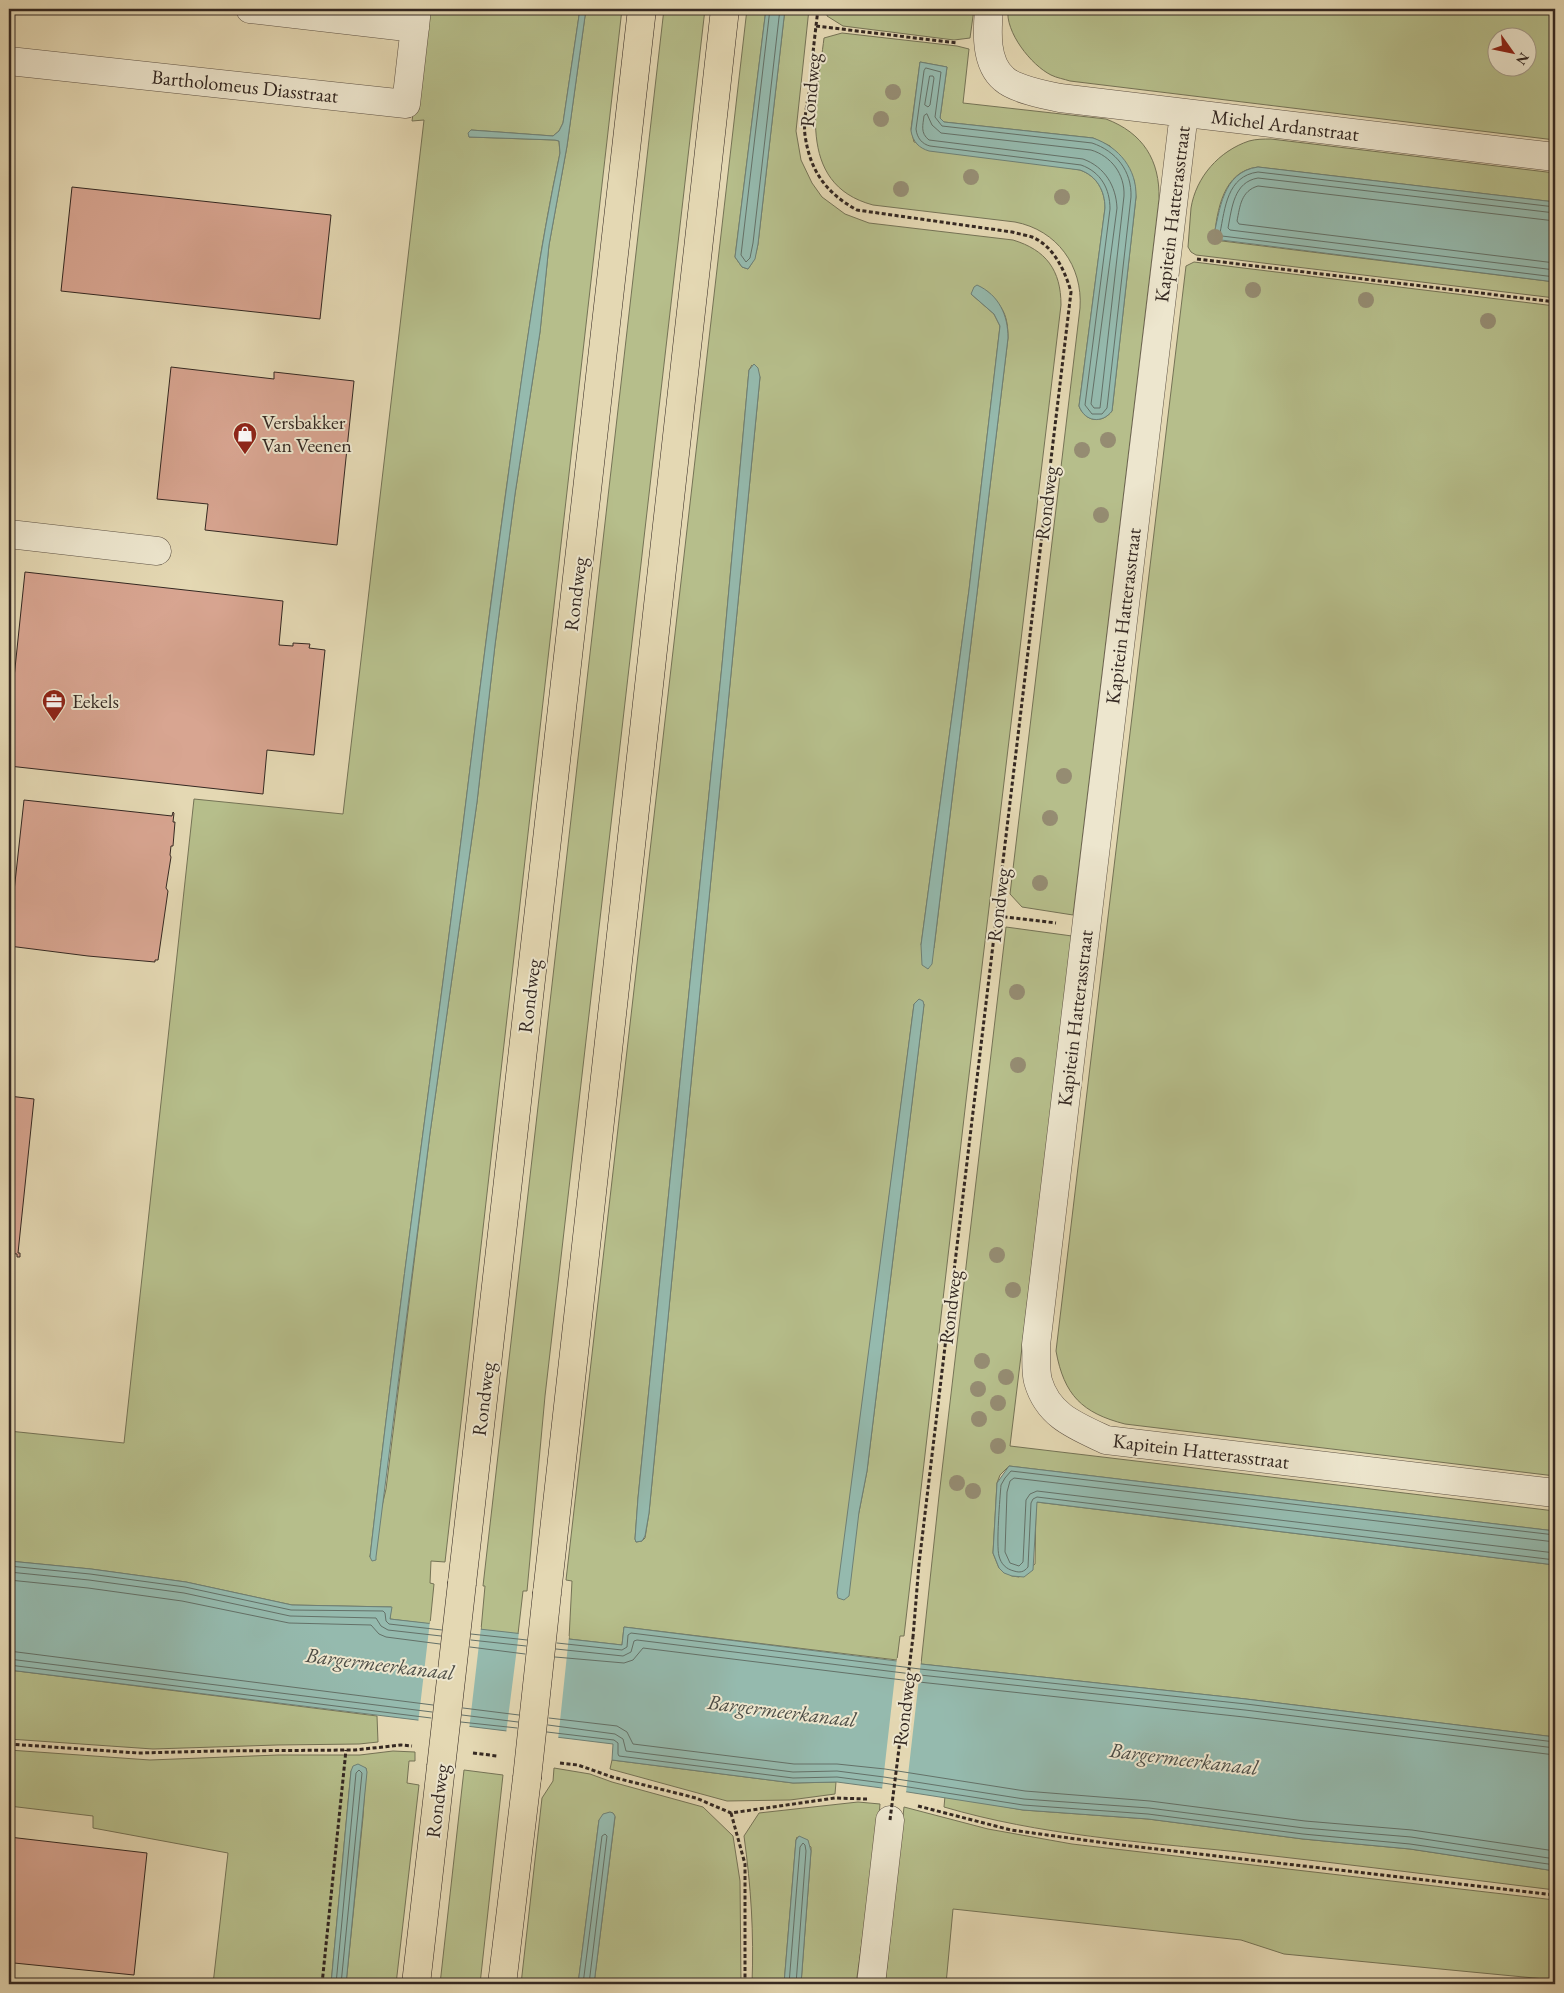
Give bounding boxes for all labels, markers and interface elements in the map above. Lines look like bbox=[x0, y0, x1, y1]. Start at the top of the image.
north arrow bbox=[1486, 28, 1536, 78]
text: N bbox=[1512, 49, 1534, 69]
street label: Rondweg bbox=[794, 51, 826, 128]
street label: Bartholomeus Diasstraat bbox=[150, 63, 340, 109]
street label: Michel Ardanstraat bbox=[1210, 103, 1361, 147]
street label: Kapitein Hatterasstraat bbox=[1148, 123, 1196, 304]
place label: Versbakker Van Veenen bbox=[262, 409, 352, 458]
shop icon: Versbakker Van Veenen bbox=[232, 421, 258, 455]
street label: Rondweg bbox=[1029, 464, 1063, 542]
street label: Kapitein Hatterasstraat bbox=[1099, 525, 1147, 706]
street label: Rondweg bbox=[558, 555, 592, 633]
office icon: Eekels bbox=[41, 688, 67, 722]
place label: Eekels bbox=[72, 688, 119, 714]
street label: Rondweg bbox=[981, 866, 1015, 944]
street label: Kapitein Hatterasstraat bbox=[1051, 927, 1099, 1108]
street label: Rondweg bbox=[512, 957, 546, 1035]
street label: Rondweg bbox=[933, 1268, 967, 1346]
street label: Rondweg bbox=[466, 1360, 500, 1438]
street label: Kapitein Hatterasstraat bbox=[1111, 1427, 1292, 1475]
water label: Bargermeerkanaal bbox=[303, 1641, 457, 1686]
street label: Rondweg bbox=[887, 1670, 921, 1748]
water label: Bargermeerkanaal bbox=[705, 1688, 859, 1733]
water label: Bargermeerkanaal bbox=[1107, 1736, 1261, 1781]
street label: Rondweg bbox=[420, 1762, 454, 1840]

